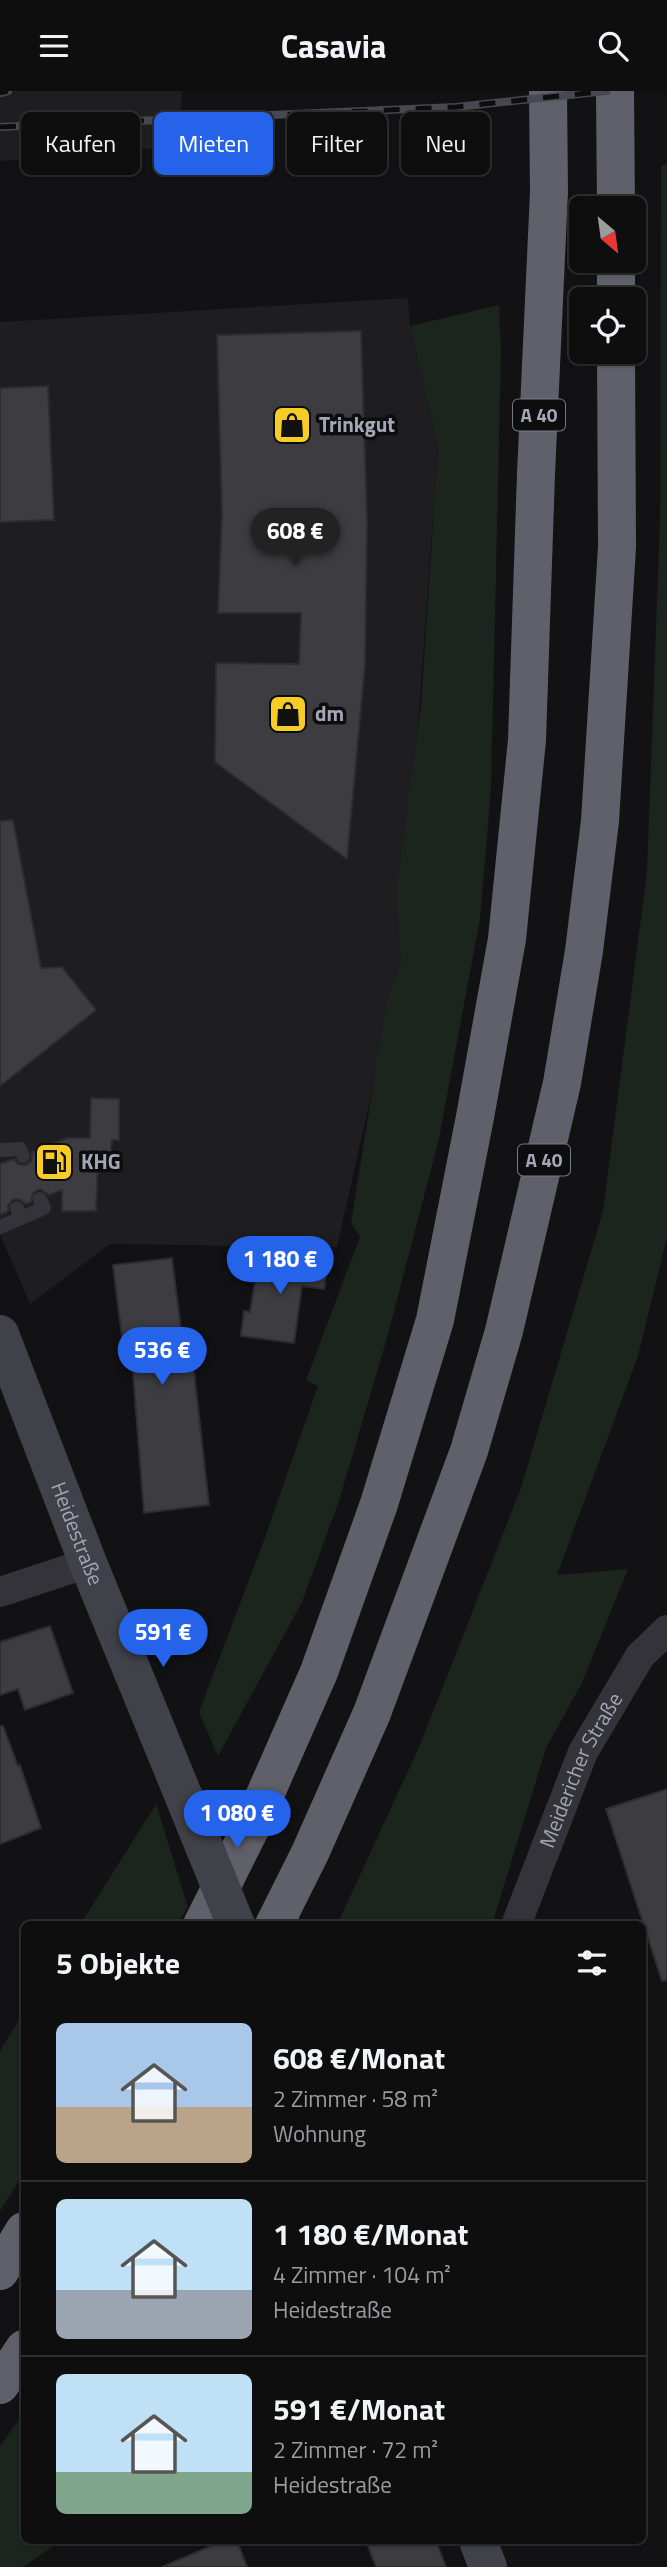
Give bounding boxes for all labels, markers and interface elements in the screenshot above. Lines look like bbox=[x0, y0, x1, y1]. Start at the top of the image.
text: Casavia bbox=[281, 22, 386, 70]
icon: menu bbox=[35, 27, 73, 65]
icon: search bbox=[594, 27, 632, 65]
chip: Kaufen bbox=[21, 112, 140, 175]
chip: Mieten bbox=[154, 112, 273, 175]
chip: Filter bbox=[287, 112, 387, 175]
chip: Neu bbox=[401, 112, 490, 175]
north arrow bbox=[569, 196, 646, 273]
map controls bbox=[569, 196, 646, 364]
button: locate bbox=[569, 287, 646, 364]
road number: A 40 bbox=[513, 399, 565, 431]
shop icon: Trinkgut bbox=[271, 404, 313, 446]
place label: Trinkgut bbox=[319, 408, 395, 440]
pin: 608 € bbox=[246, 509, 344, 568]
text: 608 € bbox=[267, 513, 323, 548]
shop icon: dm bbox=[267, 693, 309, 735]
place label: dm bbox=[315, 697, 344, 729]
fuel station icon: KHG bbox=[33, 1141, 75, 1183]
place label: KHG bbox=[81, 1145, 121, 1177]
road number: A 40 bbox=[518, 1145, 570, 1175]
pin: 1 180 € bbox=[215, 1237, 345, 1296]
text: 1 180 € bbox=[243, 1241, 317, 1276]
pin: 536 € bbox=[113, 1327, 211, 1387]
text: 536 € bbox=[134, 1332, 190, 1367]
street label: Heidestraße bbox=[43, 1477, 112, 1590]
pin: 591 € bbox=[114, 1609, 212, 1669]
text: 591 € bbox=[135, 1614, 191, 1649]
street label: Meidericher Straße bbox=[530, 1686, 630, 1852]
pin: 1 080 € bbox=[172, 1791, 302, 1850]
text: 1 080 € bbox=[200, 1795, 274, 1830]
text: 5 Objekte bbox=[56, 1940, 180, 1986]
icon: filters bbox=[573, 1944, 611, 1982]
text: 608 €/Monat bbox=[273, 2035, 445, 2081]
icon: home bbox=[112, 2051, 196, 2135]
text: 2 Zimmer · 58 m² bbox=[273, 2081, 438, 2116]
text: Wohnung bbox=[273, 2116, 366, 2151]
text: 1 180 €/Monat bbox=[273, 2211, 469, 2257]
icon: home bbox=[112, 2227, 196, 2311]
text: 4 Zimmer · 104 m² bbox=[273, 2257, 451, 2292]
text: Heidestraße bbox=[273, 2292, 392, 2327]
text: 591 €/Monat bbox=[273, 2386, 445, 2432]
icon: home bbox=[112, 2402, 196, 2486]
text: 2 Zimmer · 72 m² bbox=[273, 2432, 438, 2467]
text: Heidestraße bbox=[273, 2467, 392, 2502]

